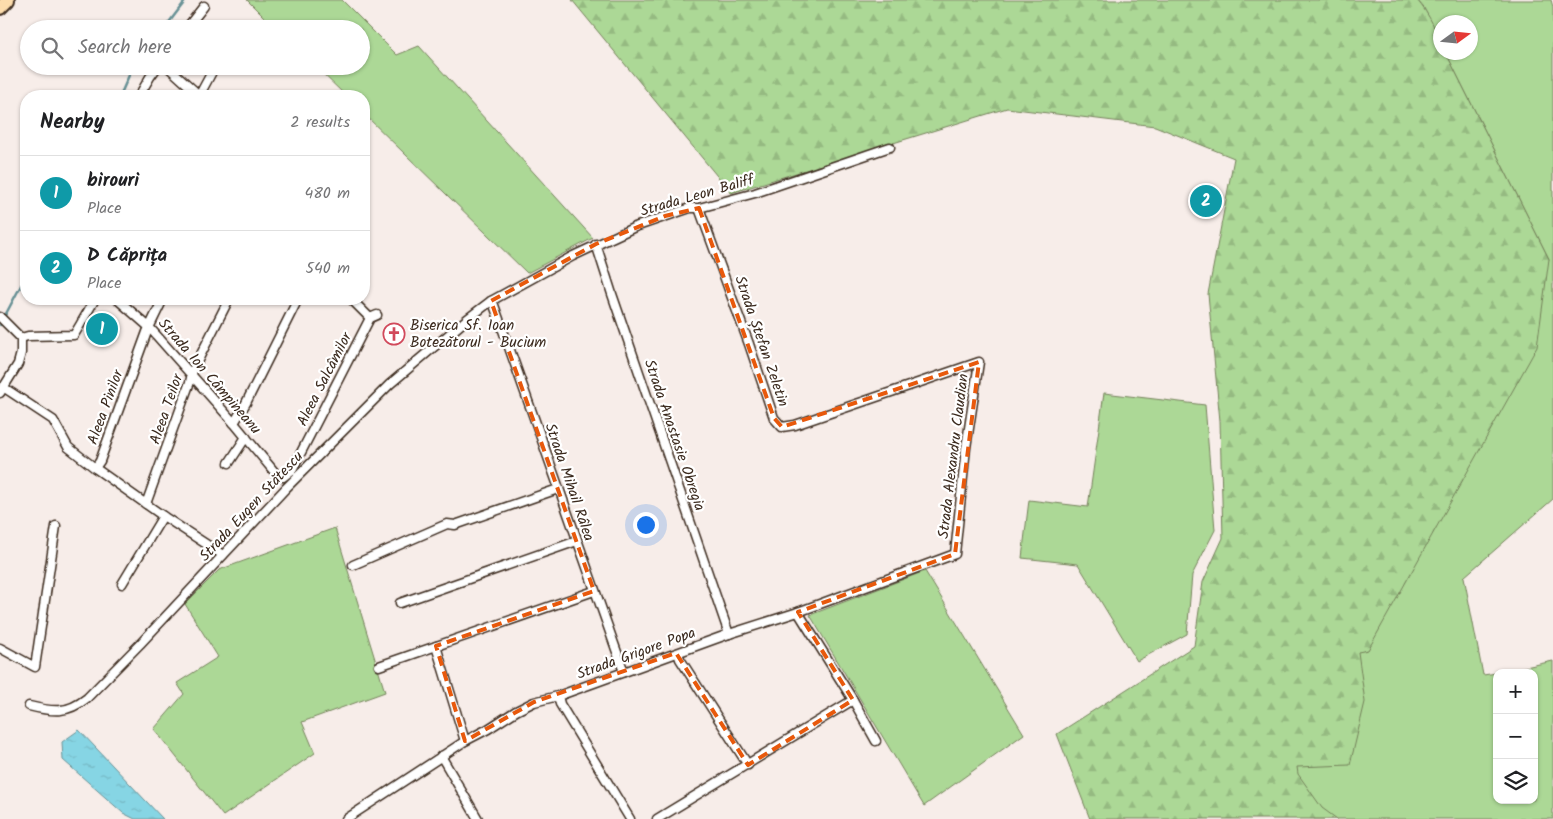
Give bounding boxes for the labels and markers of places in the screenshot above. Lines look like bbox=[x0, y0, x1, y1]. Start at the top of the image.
pin: 2 bbox=[1190, 182, 1222, 220]
pin: 1 bbox=[86, 310, 118, 348]
place label: Biserica Sf. Ioan Botezătorul - Bucium bbox=[410, 314, 546, 355]
church icon: Biserica Sf. Ioan Botezătorul - Bucium bbox=[382, 322, 406, 346]

